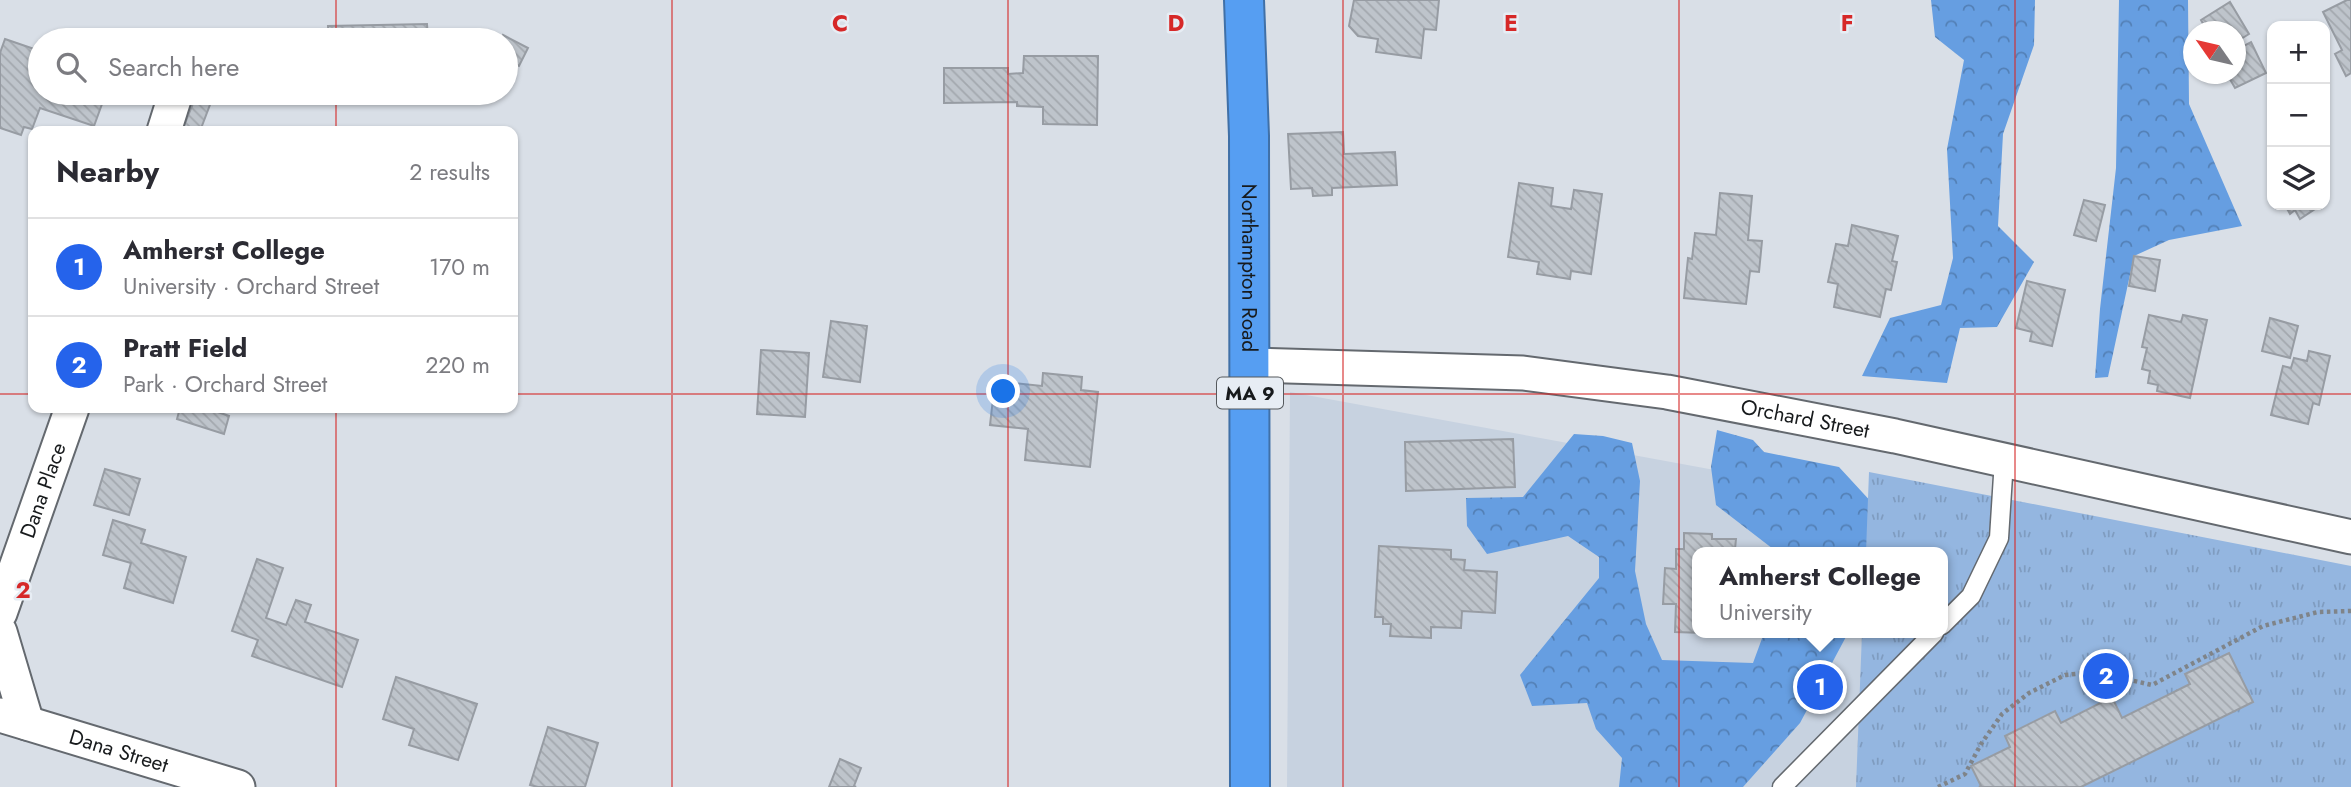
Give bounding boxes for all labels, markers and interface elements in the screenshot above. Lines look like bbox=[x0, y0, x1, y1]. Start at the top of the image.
text: C bbox=[832, 6, 848, 40]
text: D bbox=[1168, 6, 1185, 40]
text: E bbox=[1504, 6, 1518, 40]
text: F bbox=[1841, 6, 1853, 40]
north arrow bbox=[2183, 21, 2246, 84]
map controls bbox=[2267, 21, 2330, 210]
button: + bbox=[2267, 21, 2330, 84]
search box bbox=[28, 28, 518, 105]
icon: search bbox=[52, 48, 90, 86]
text: Search here bbox=[108, 48, 240, 86]
button: − bbox=[2267, 84, 2330, 147]
button: layers bbox=[2267, 147, 2330, 210]
text: Nearby bbox=[56, 150, 159, 193]
text: 2 results bbox=[409, 155, 490, 189]
street label: Northampton Road bbox=[1234, 184, 1264, 352]
text: Amherst College bbox=[123, 231, 325, 269]
text: 1 bbox=[73, 250, 85, 284]
text: 170 m bbox=[429, 250, 490, 284]
text: University · Orchard Street bbox=[123, 269, 379, 303]
text: Pratt Field bbox=[123, 329, 247, 367]
text: 2 bbox=[71, 348, 87, 382]
text: 220 m bbox=[425, 348, 490, 382]
text: Park · Orchard Street bbox=[123, 367, 327, 401]
your location bbox=[986, 374, 1020, 408]
road number: MA 9 bbox=[1217, 378, 1283, 408]
street label: Orchard Street bbox=[1738, 392, 1872, 446]
street label: Dana Place bbox=[12, 438, 74, 542]
popup bbox=[1692, 547, 1948, 638]
text: Amherst College bbox=[1719, 557, 1921, 595]
text: 2 bbox=[15, 573, 31, 607]
text: University bbox=[1719, 595, 1812, 629]
pin: 2 bbox=[2083, 650, 2129, 702]
pin: 1 bbox=[1797, 661, 1843, 713]
street label: Dana Street bbox=[66, 722, 172, 780]

